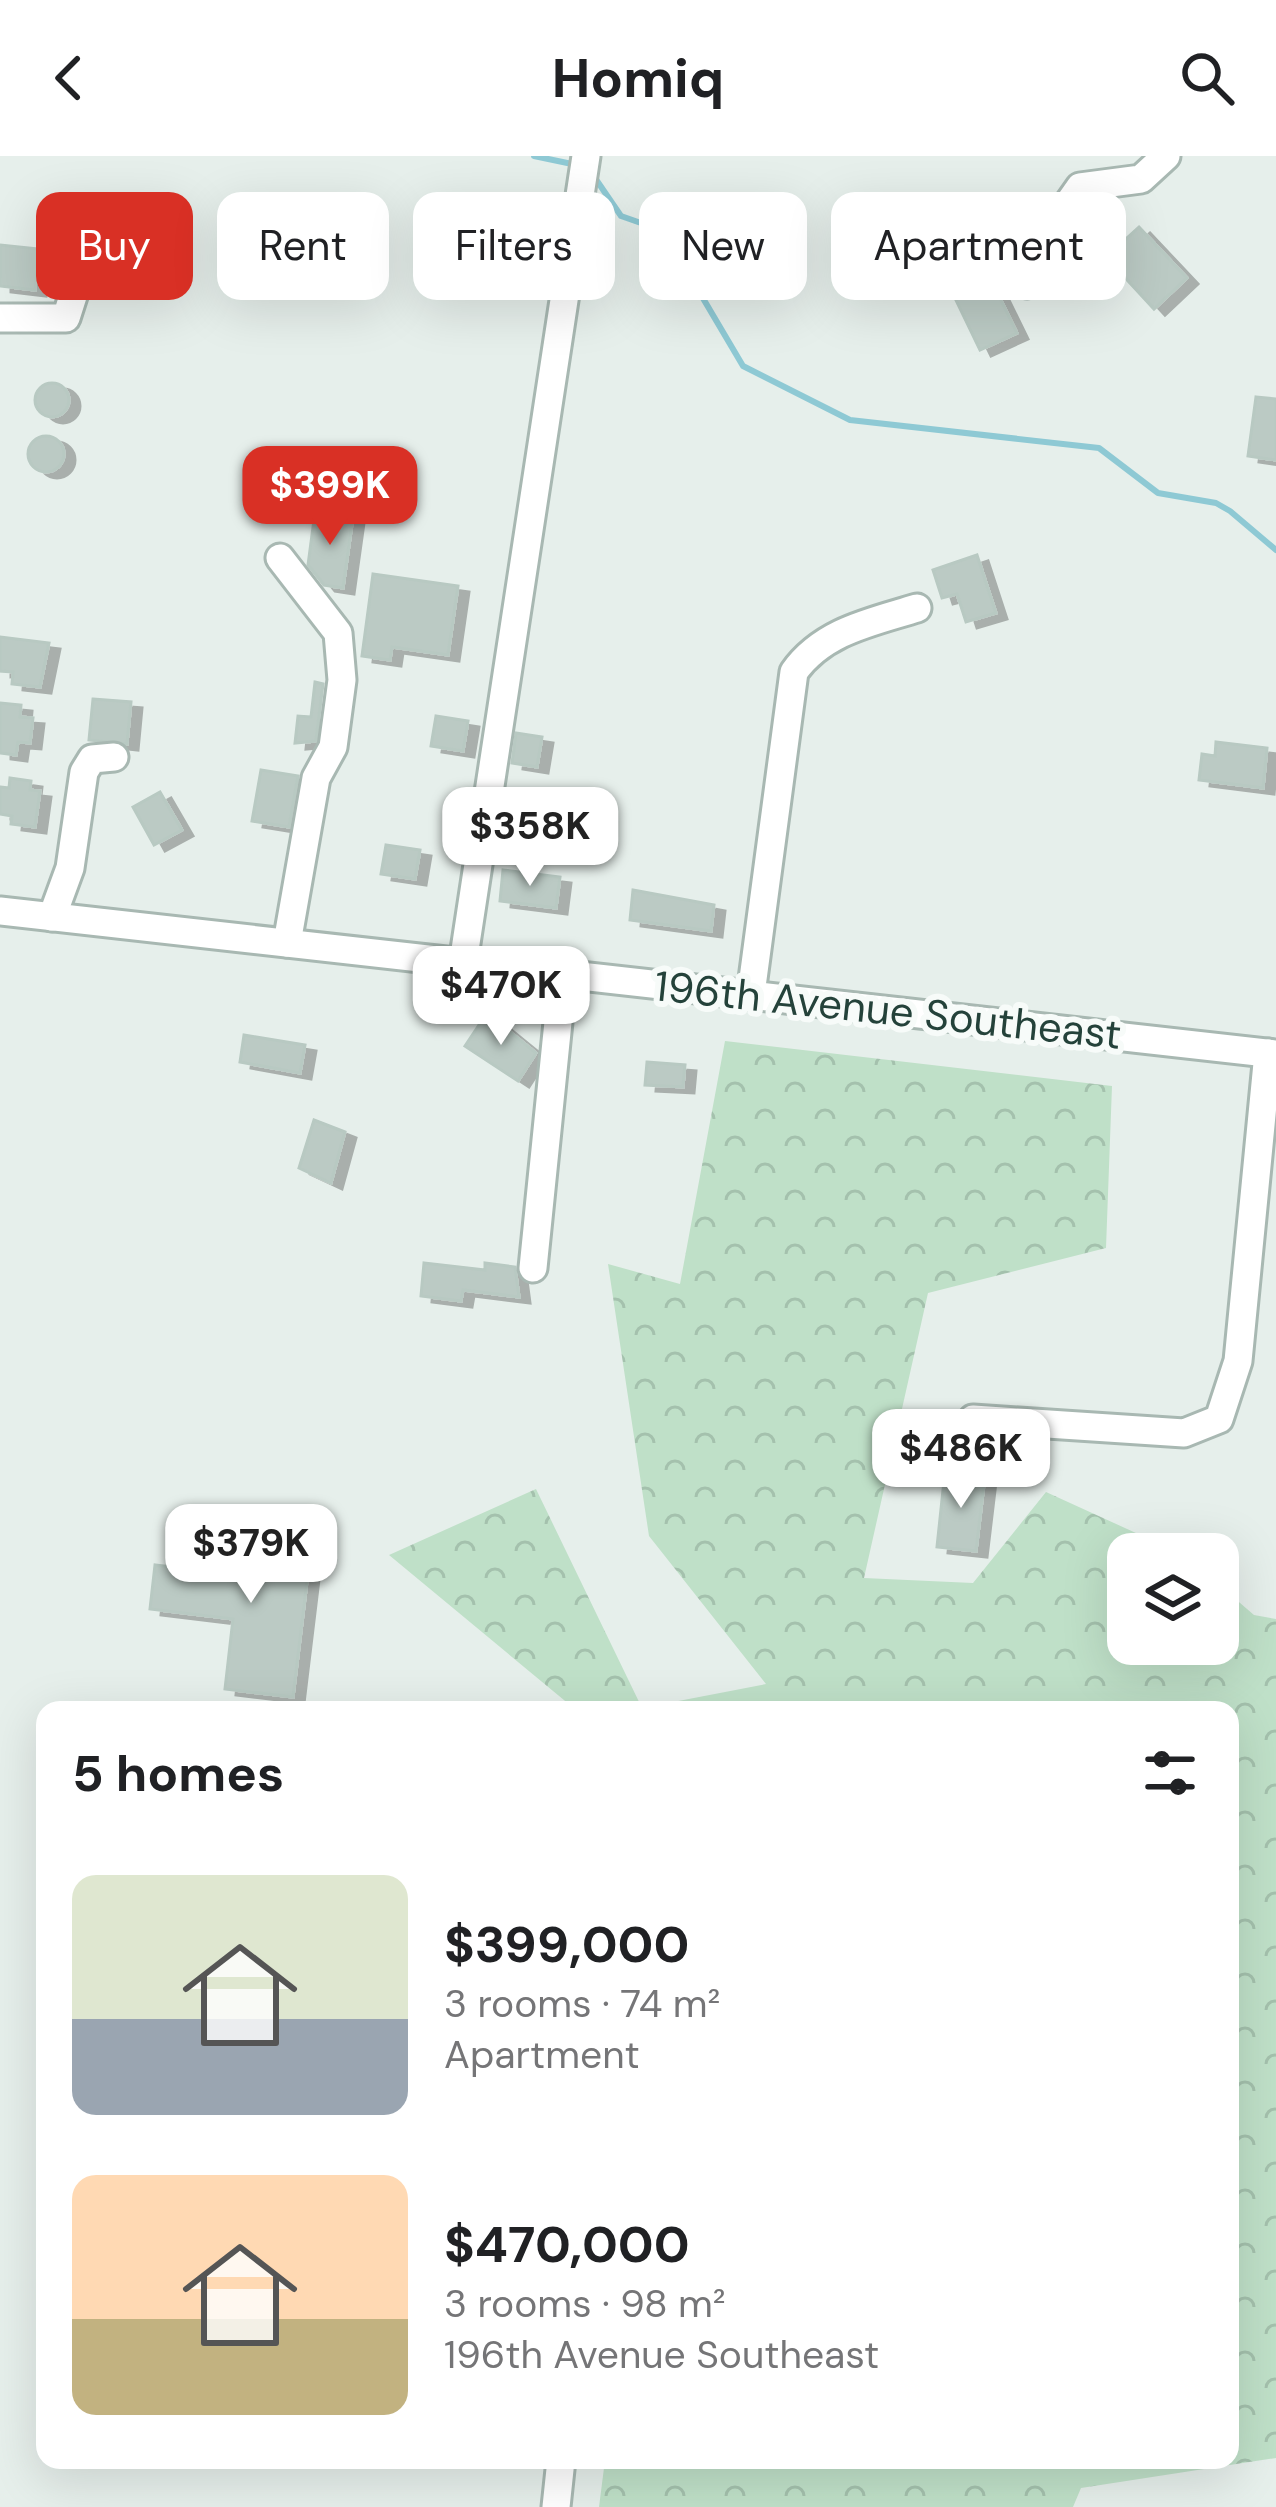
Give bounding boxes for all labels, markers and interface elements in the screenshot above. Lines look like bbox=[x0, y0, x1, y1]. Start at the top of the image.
text: Homiq bbox=[552, 43, 724, 114]
icon: back bbox=[36, 45, 102, 111]
icon: search bbox=[1174, 45, 1240, 111]
chip: Buy bbox=[36, 192, 193, 300]
chip: Rent bbox=[217, 192, 389, 300]
chip: Filters bbox=[413, 192, 615, 300]
chip: New bbox=[639, 192, 807, 300]
chip: Apartment bbox=[831, 192, 1126, 300]
pin: $399K bbox=[246, 446, 414, 548]
text: $399K bbox=[269, 459, 391, 510]
pin: $358K bbox=[446, 787, 614, 889]
text: $358K bbox=[469, 800, 591, 851]
pin: $470K bbox=[417, 946, 585, 1048]
street label: 196th Avenue Southeast bbox=[652, 958, 1124, 1062]
text: $470K bbox=[440, 959, 562, 1010]
pin: $486K bbox=[877, 1409, 1045, 1511]
text: $486K bbox=[899, 1422, 1023, 1473]
pin: $379K bbox=[167, 1504, 335, 1606]
text: $379K bbox=[192, 1517, 310, 1568]
map controls bbox=[1107, 1533, 1239, 1665]
button: layers bbox=[1107, 1533, 1239, 1665]
text: 5 homes bbox=[72, 1740, 284, 1807]
icon: filters bbox=[1137, 1740, 1203, 1806]
text: $399,000 bbox=[444, 1911, 689, 1978]
icon: home bbox=[168, 1923, 312, 2067]
text: 3 rooms · 74 m² bbox=[444, 1978, 720, 2029]
text: Apartment bbox=[444, 2029, 640, 2080]
text: $470,000 bbox=[444, 2211, 690, 2278]
icon: home bbox=[168, 2223, 312, 2367]
text: 3 rooms · 98 m² bbox=[444, 2278, 726, 2329]
text: 196th Avenue Southeast bbox=[444, 2329, 879, 2380]

